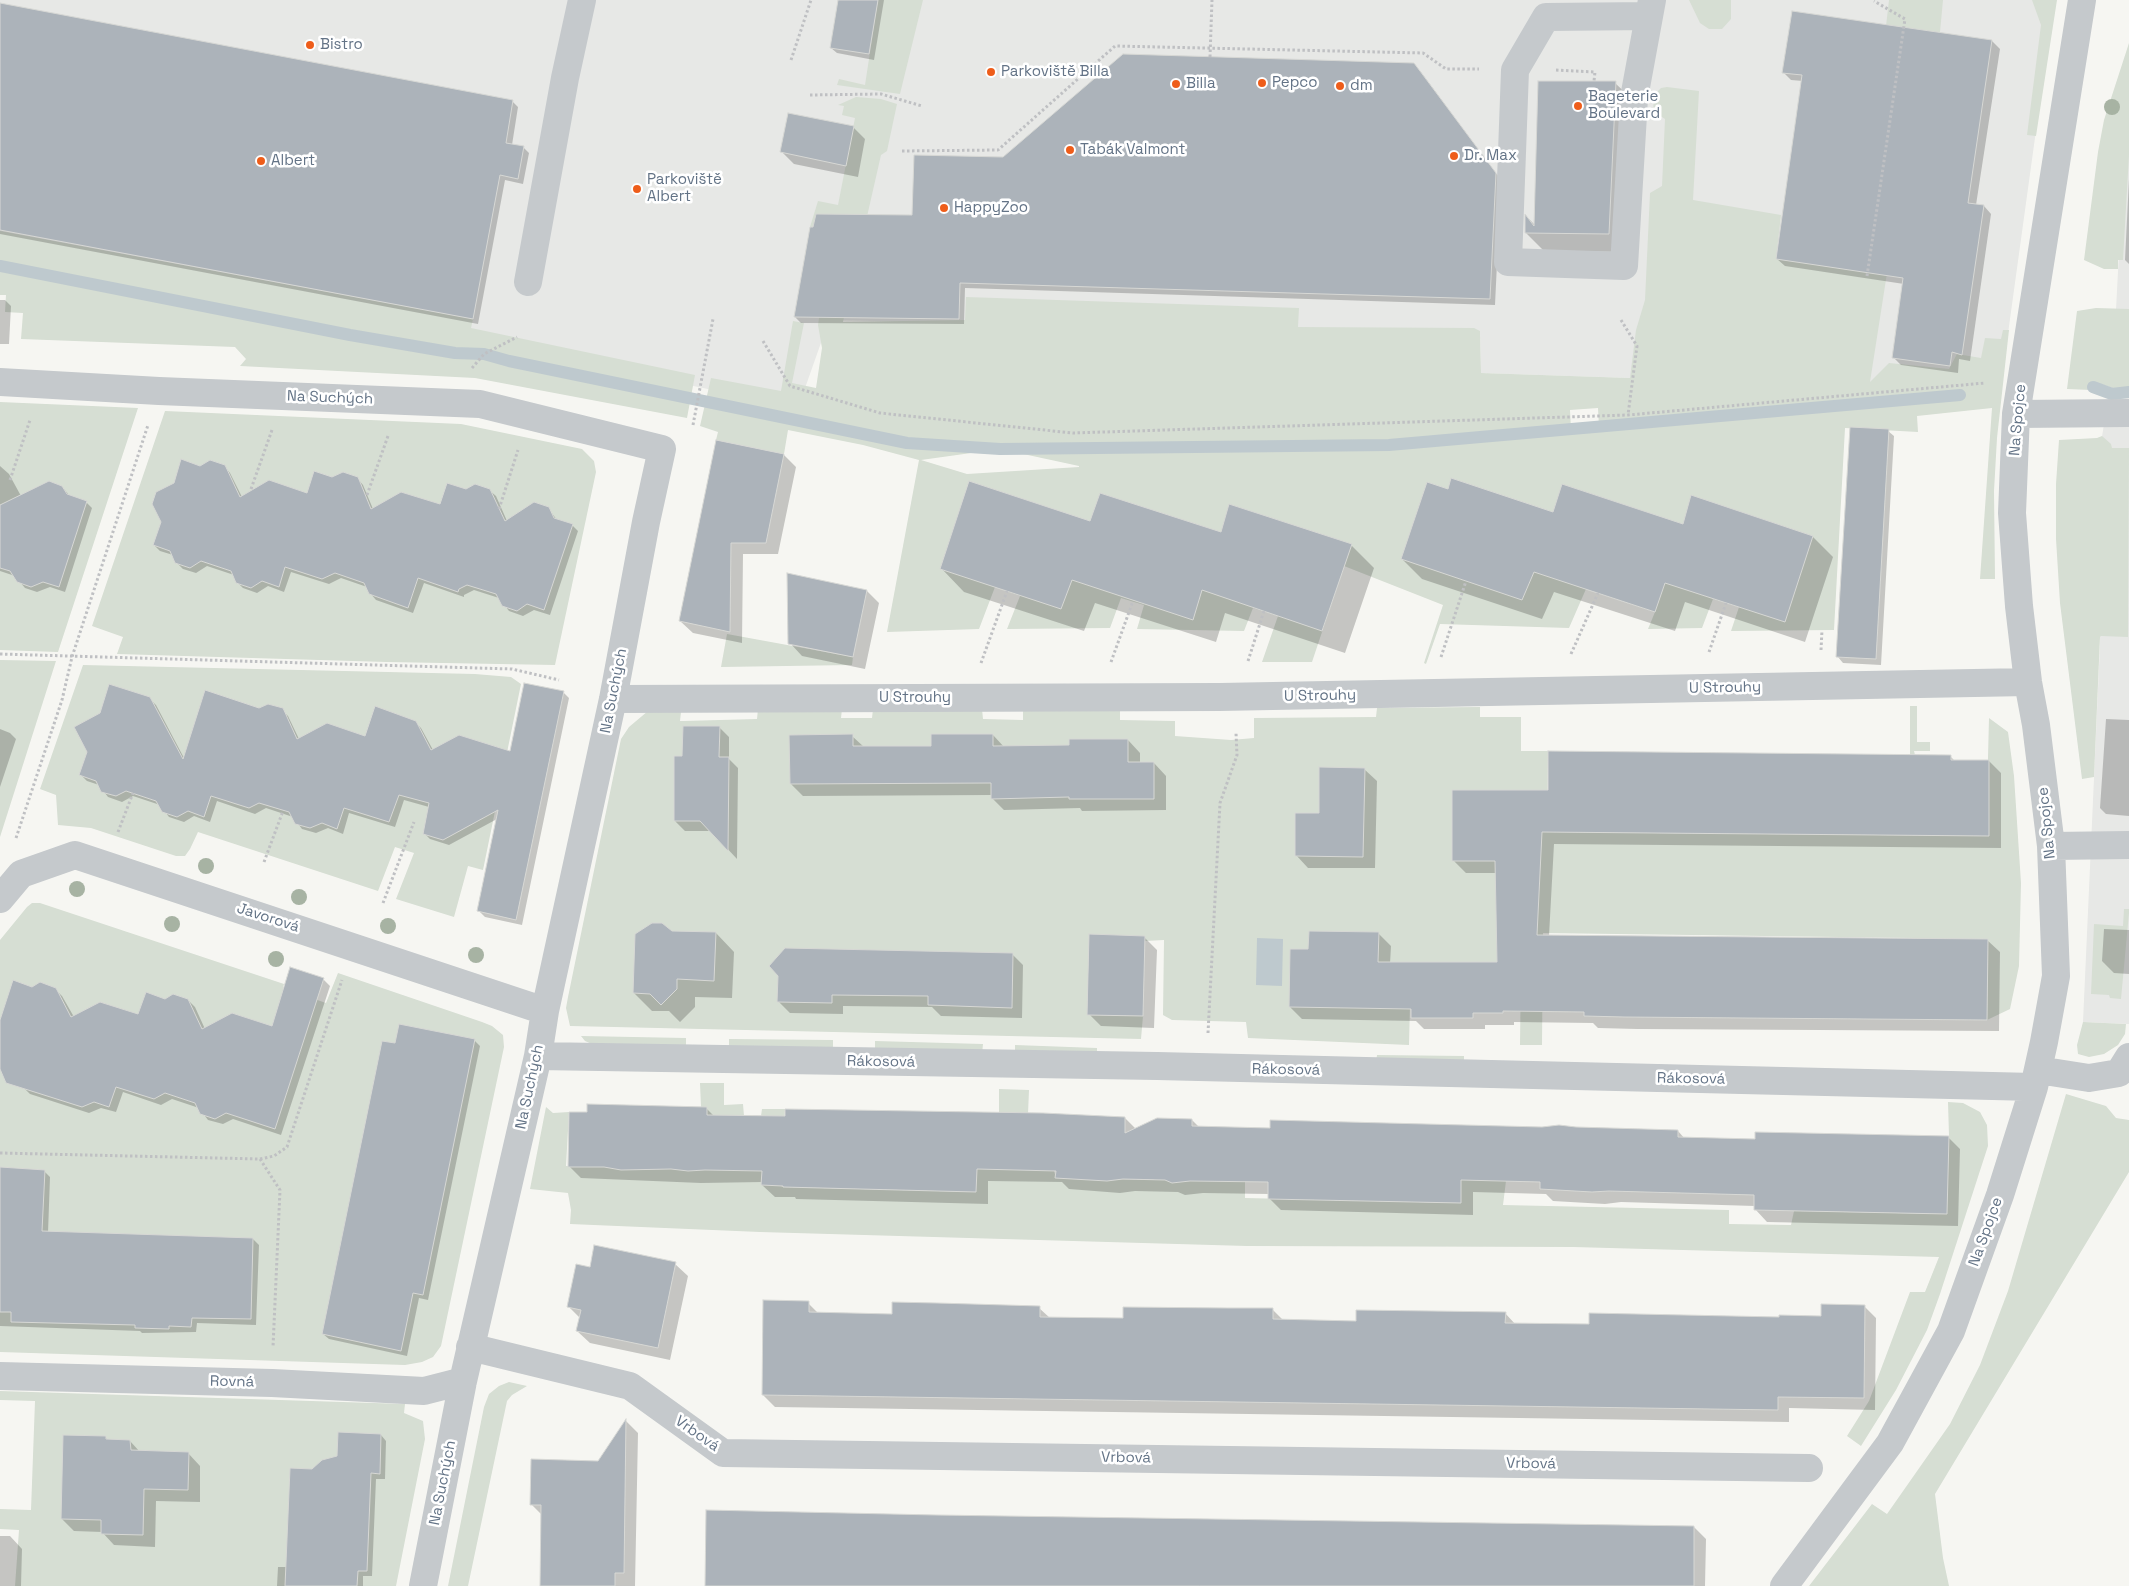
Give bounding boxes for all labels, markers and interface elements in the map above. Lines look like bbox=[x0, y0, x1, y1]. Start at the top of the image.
place label: Bistro bbox=[320, 36, 363, 54]
marker: Bistro bbox=[304, 39, 316, 51]
place label: Parkoviště Billa bbox=[1001, 63, 1109, 81]
marker: Parkoviště Billa bbox=[985, 66, 997, 78]
place label: Pepco bbox=[1272, 74, 1318, 92]
place label: Billa bbox=[1186, 75, 1216, 93]
marker: Pepco bbox=[1256, 77, 1268, 89]
place label: dm bbox=[1350, 77, 1373, 95]
marker: Billa bbox=[1170, 78, 1182, 90]
marker: dm bbox=[1334, 80, 1346, 92]
place label: Bageterie Boulevard bbox=[1588, 88, 1660, 123]
marker: Bageterie Boulevard bbox=[1572, 100, 1584, 112]
place label: Tabák Valmont bbox=[1080, 141, 1185, 159]
marker: Tabák Valmont bbox=[1064, 144, 1076, 156]
place label: Dr. Max bbox=[1464, 147, 1517, 165]
marker: Dr. Max bbox=[1448, 150, 1460, 162]
place label: Albert bbox=[271, 152, 315, 170]
marker: Albert bbox=[255, 155, 267, 167]
place label: Parkoviště Albert bbox=[647, 171, 722, 206]
marker: Parkoviště Albert bbox=[631, 183, 643, 195]
place label: HappyZoo bbox=[954, 199, 1028, 217]
marker: HappyZoo bbox=[938, 202, 950, 214]
street label: Na Spojce bbox=[2006, 383, 2030, 457]
street label: Na Suchých bbox=[287, 388, 373, 408]
street label: Na Suchých bbox=[597, 647, 631, 735]
street label: U Strouhy bbox=[1689, 678, 1761, 698]
street label: U Strouhy bbox=[1284, 686, 1356, 706]
street label: U Strouhy bbox=[879, 689, 951, 707]
street label: Na Spojce bbox=[2034, 786, 2060, 860]
street label: Javorová bbox=[234, 899, 302, 937]
street label: Na Suchých bbox=[512, 1043, 548, 1131]
street label: Rákosová bbox=[847, 1052, 915, 1072]
street label: Rákosová bbox=[1252, 1060, 1320, 1080]
street label: Rákosová bbox=[1657, 1069, 1725, 1089]
street label: Na Spojce bbox=[1965, 1195, 2007, 1269]
street label: Rovná bbox=[210, 1373, 254, 1391]
street label: Vrbová bbox=[671, 1412, 723, 1456]
street label: Na Suchých bbox=[426, 1439, 460, 1527]
street label: Vrbová bbox=[1101, 1449, 1151, 1467]
street label: Vrbová bbox=[1506, 1455, 1556, 1473]

